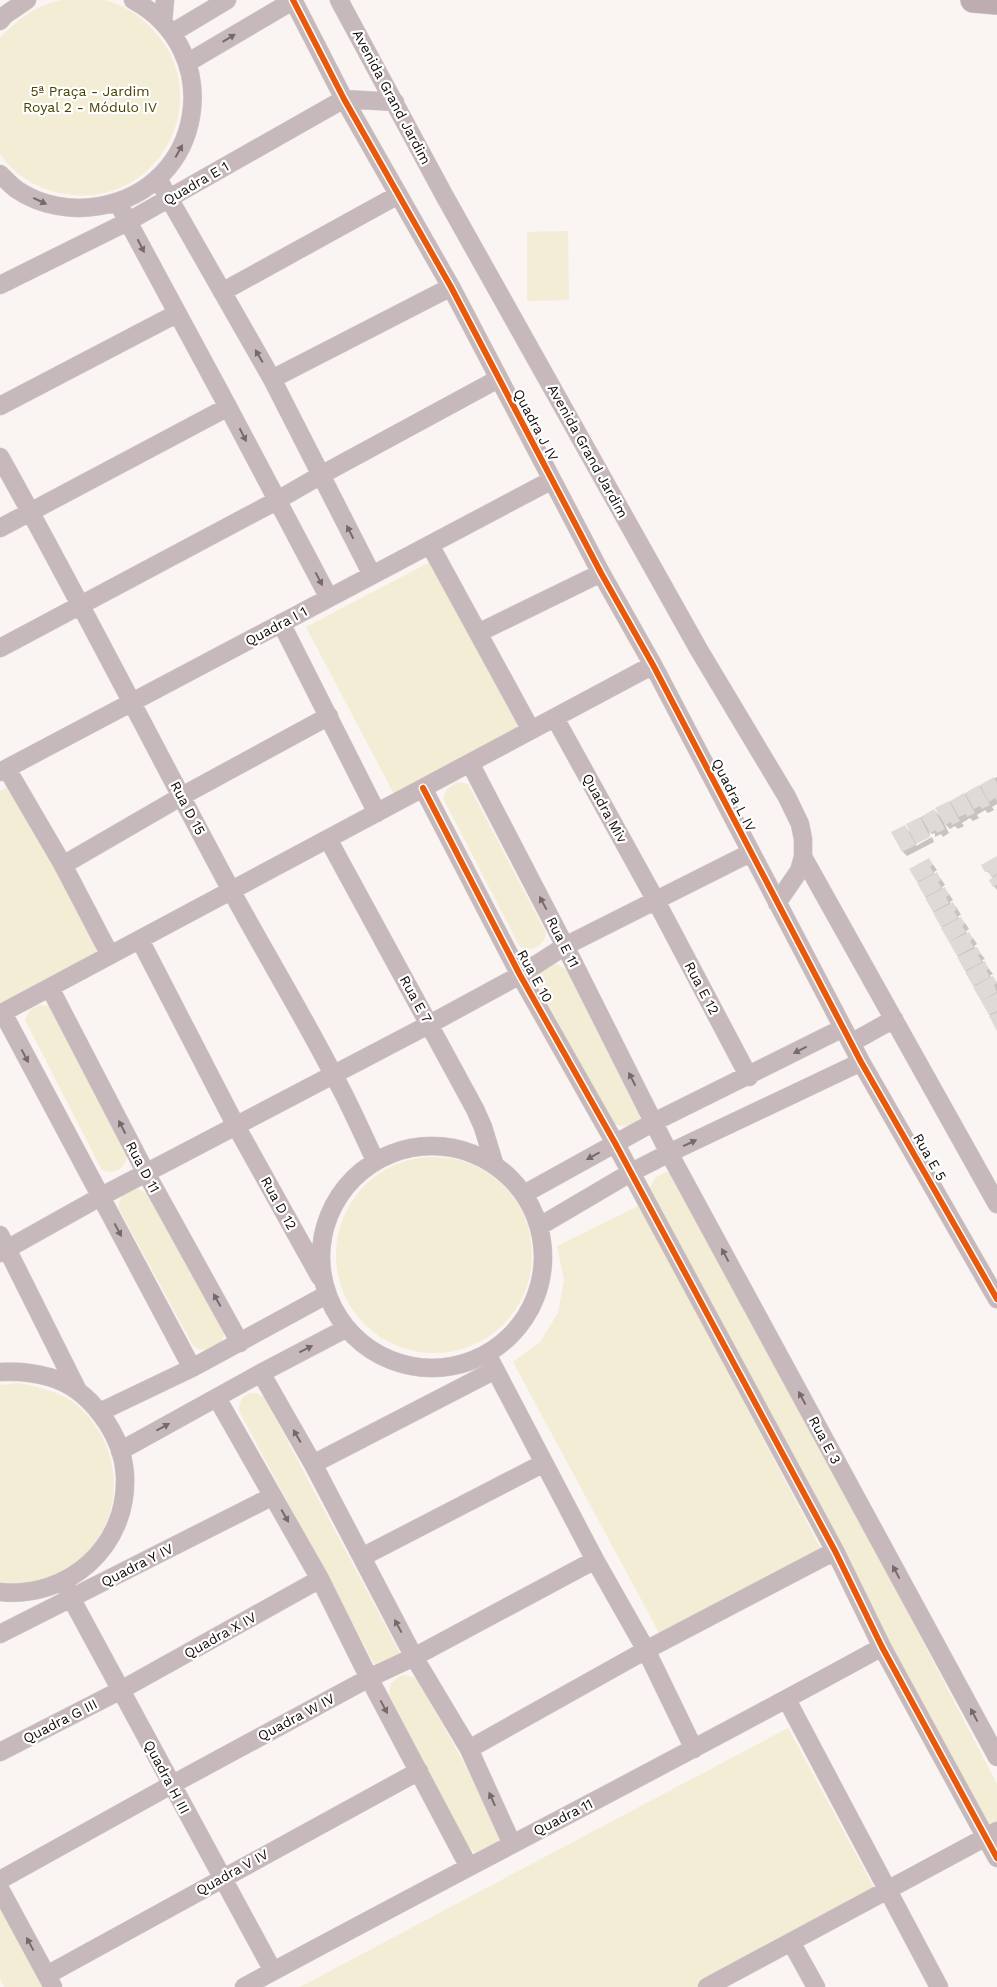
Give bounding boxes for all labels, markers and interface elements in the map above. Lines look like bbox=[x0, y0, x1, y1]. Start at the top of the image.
street label: Avenida Grand Jardim bbox=[350, 27, 434, 167]
one-way arrow bbox=[223, 34, 236, 43]
park label: 5ª Praça - Jardim Royal 2 - Módulo IV bbox=[23, 83, 157, 115]
one-way arrow bbox=[175, 143, 183, 158]
street label: Quadra E 1 bbox=[161, 158, 231, 208]
one-way arrow bbox=[33, 197, 47, 205]
one-way arrow bbox=[137, 239, 145, 253]
one-way arrow bbox=[255, 350, 264, 363]
street label: Avenida Grand Jardim bbox=[545, 381, 631, 521]
street label: Quadra J IV bbox=[510, 386, 562, 464]
one-way arrow bbox=[239, 428, 247, 443]
one-way arrow bbox=[346, 525, 354, 539]
one-way arrow bbox=[314, 572, 323, 586]
street label: Quadra I 1 bbox=[242, 603, 310, 649]
street label: Quadra L IV bbox=[709, 756, 759, 834]
street label: Quadra Miv bbox=[579, 771, 631, 846]
street label: Rua D 15 bbox=[167, 778, 209, 838]
one-way arrow bbox=[539, 895, 547, 910]
street label: Rua E 11 bbox=[543, 914, 583, 970]
street label: Rua E 10 bbox=[514, 947, 556, 1005]
street label: Rua E 12 bbox=[682, 959, 722, 1017]
street label: Rua E 7 bbox=[397, 973, 435, 1025]
one-way arrow bbox=[793, 1046, 807, 1054]
one-way arrow bbox=[21, 1049, 30, 1063]
one-way arrow bbox=[628, 1072, 636, 1086]
one-way arrow bbox=[118, 1120, 126, 1134]
street label: Rua E 5 bbox=[910, 1130, 950, 1184]
street label: Rua D 11 bbox=[123, 1139, 163, 1195]
one-way arrow bbox=[682, 1139, 697, 1148]
one-way arrow bbox=[586, 1151, 600, 1160]
street label: Rua D 12 bbox=[258, 1174, 300, 1232]
one-way arrow bbox=[114, 1223, 122, 1238]
one-way arrow bbox=[721, 1248, 729, 1262]
one-way arrow bbox=[212, 1294, 221, 1307]
one-way arrow bbox=[299, 1345, 313, 1353]
one-way arrow bbox=[798, 1391, 806, 1405]
street label: Rua E 3 bbox=[806, 1413, 844, 1467]
one-way arrow bbox=[157, 1423, 170, 1432]
one-way arrow bbox=[293, 1429, 301, 1444]
one-way arrow bbox=[281, 1509, 289, 1524]
street label: Quadra Y IV bbox=[98, 1540, 176, 1590]
one-way arrow bbox=[892, 1565, 901, 1578]
street label: Quadra X IV bbox=[181, 1609, 259, 1661]
one-way arrow bbox=[394, 1619, 402, 1633]
street label: Quadra W IV bbox=[255, 1690, 337, 1744]
street label: Quadra G III bbox=[20, 1695, 100, 1747]
one-way arrow bbox=[380, 1699, 388, 1714]
one-way arrow bbox=[970, 1707, 978, 1722]
street label: Quadra H III bbox=[141, 1737, 193, 1817]
one-way arrow bbox=[488, 1792, 496, 1806]
street label: Quadra 11 bbox=[531, 1795, 595, 1839]
street label: Quadra V IV bbox=[193, 1846, 271, 1898]
one-way arrow bbox=[26, 1937, 34, 1951]

